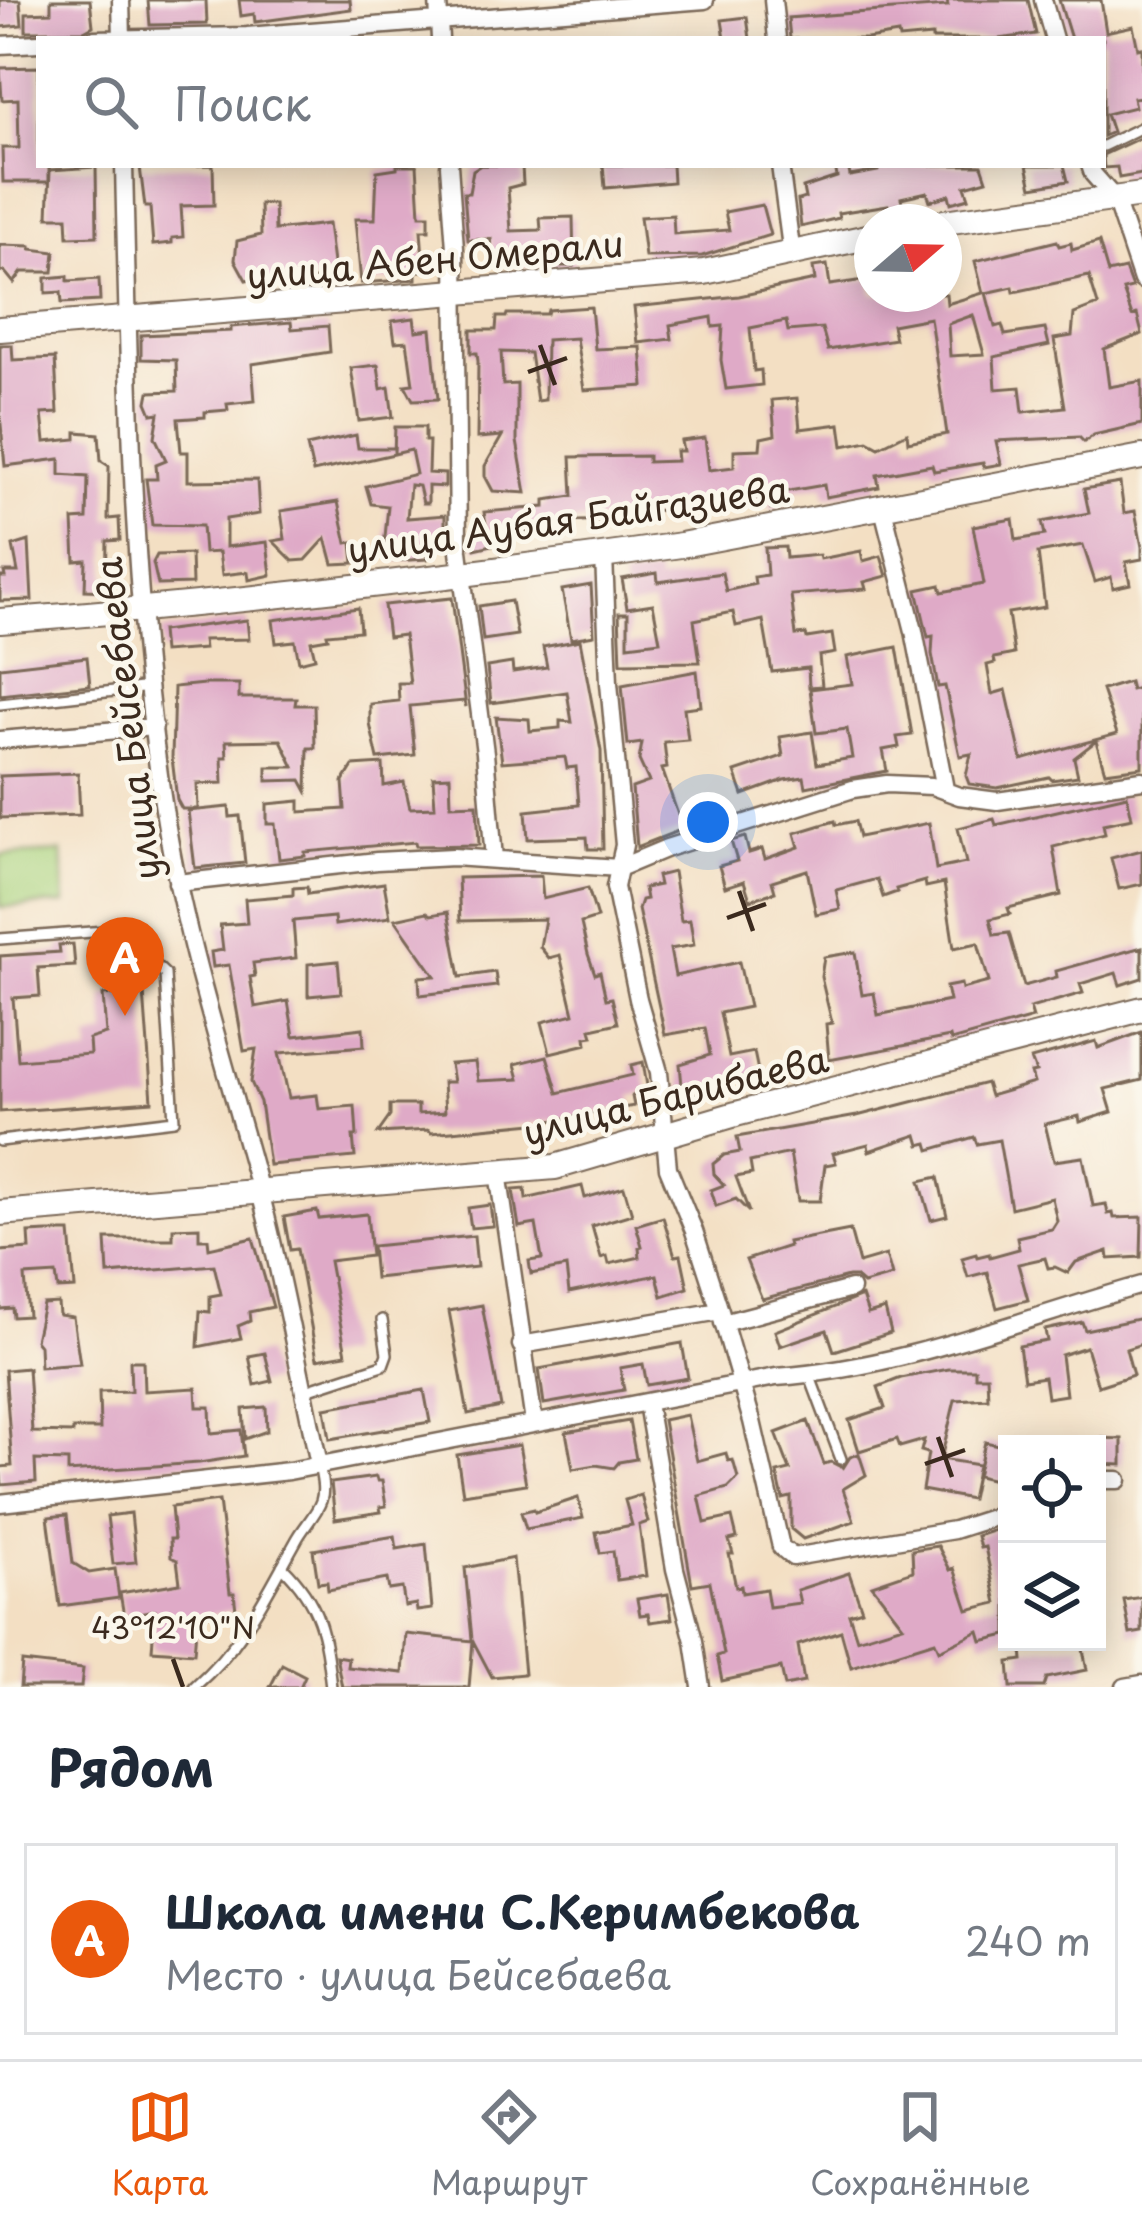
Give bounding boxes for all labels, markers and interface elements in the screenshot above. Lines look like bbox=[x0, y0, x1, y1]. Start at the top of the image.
search box bbox=[36, 36, 1106, 168]
text: Поиск bbox=[174, 68, 311, 136]
icon: search bbox=[78, 69, 144, 135]
north arrow bbox=[854, 204, 962, 312]
street label: улица Абен Омерали bbox=[244, 215, 626, 301]
street label: улица Аубая Байгазиева bbox=[344, 460, 793, 576]
street label: улица Бейсебаева bbox=[79, 554, 173, 883]
your location bbox=[678, 792, 738, 852]
pin: A bbox=[86, 917, 164, 1016]
street label: улица Барибаева bbox=[517, 1030, 834, 1158]
map controls bbox=[998, 1435, 1106, 1651]
button: locate bbox=[998, 1435, 1106, 1543]
button: layers bbox=[998, 1543, 1106, 1651]
text: 43°12'10"N bbox=[91, 1604, 255, 1649]
text: Рядом bbox=[48, 1727, 214, 1804]
text: Школа имени С.Керимбекова bbox=[165, 1876, 860, 1944]
text: A bbox=[75, 1910, 105, 1969]
text: 240 m bbox=[965, 1910, 1091, 1969]
text: Место · улица Бейсебаева bbox=[165, 1944, 671, 2003]
tab: Карта bbox=[111, 2084, 208, 2206]
tab: Маршрут bbox=[431, 2084, 587, 2206]
tab: Сохранённые bbox=[810, 2084, 1031, 2206]

